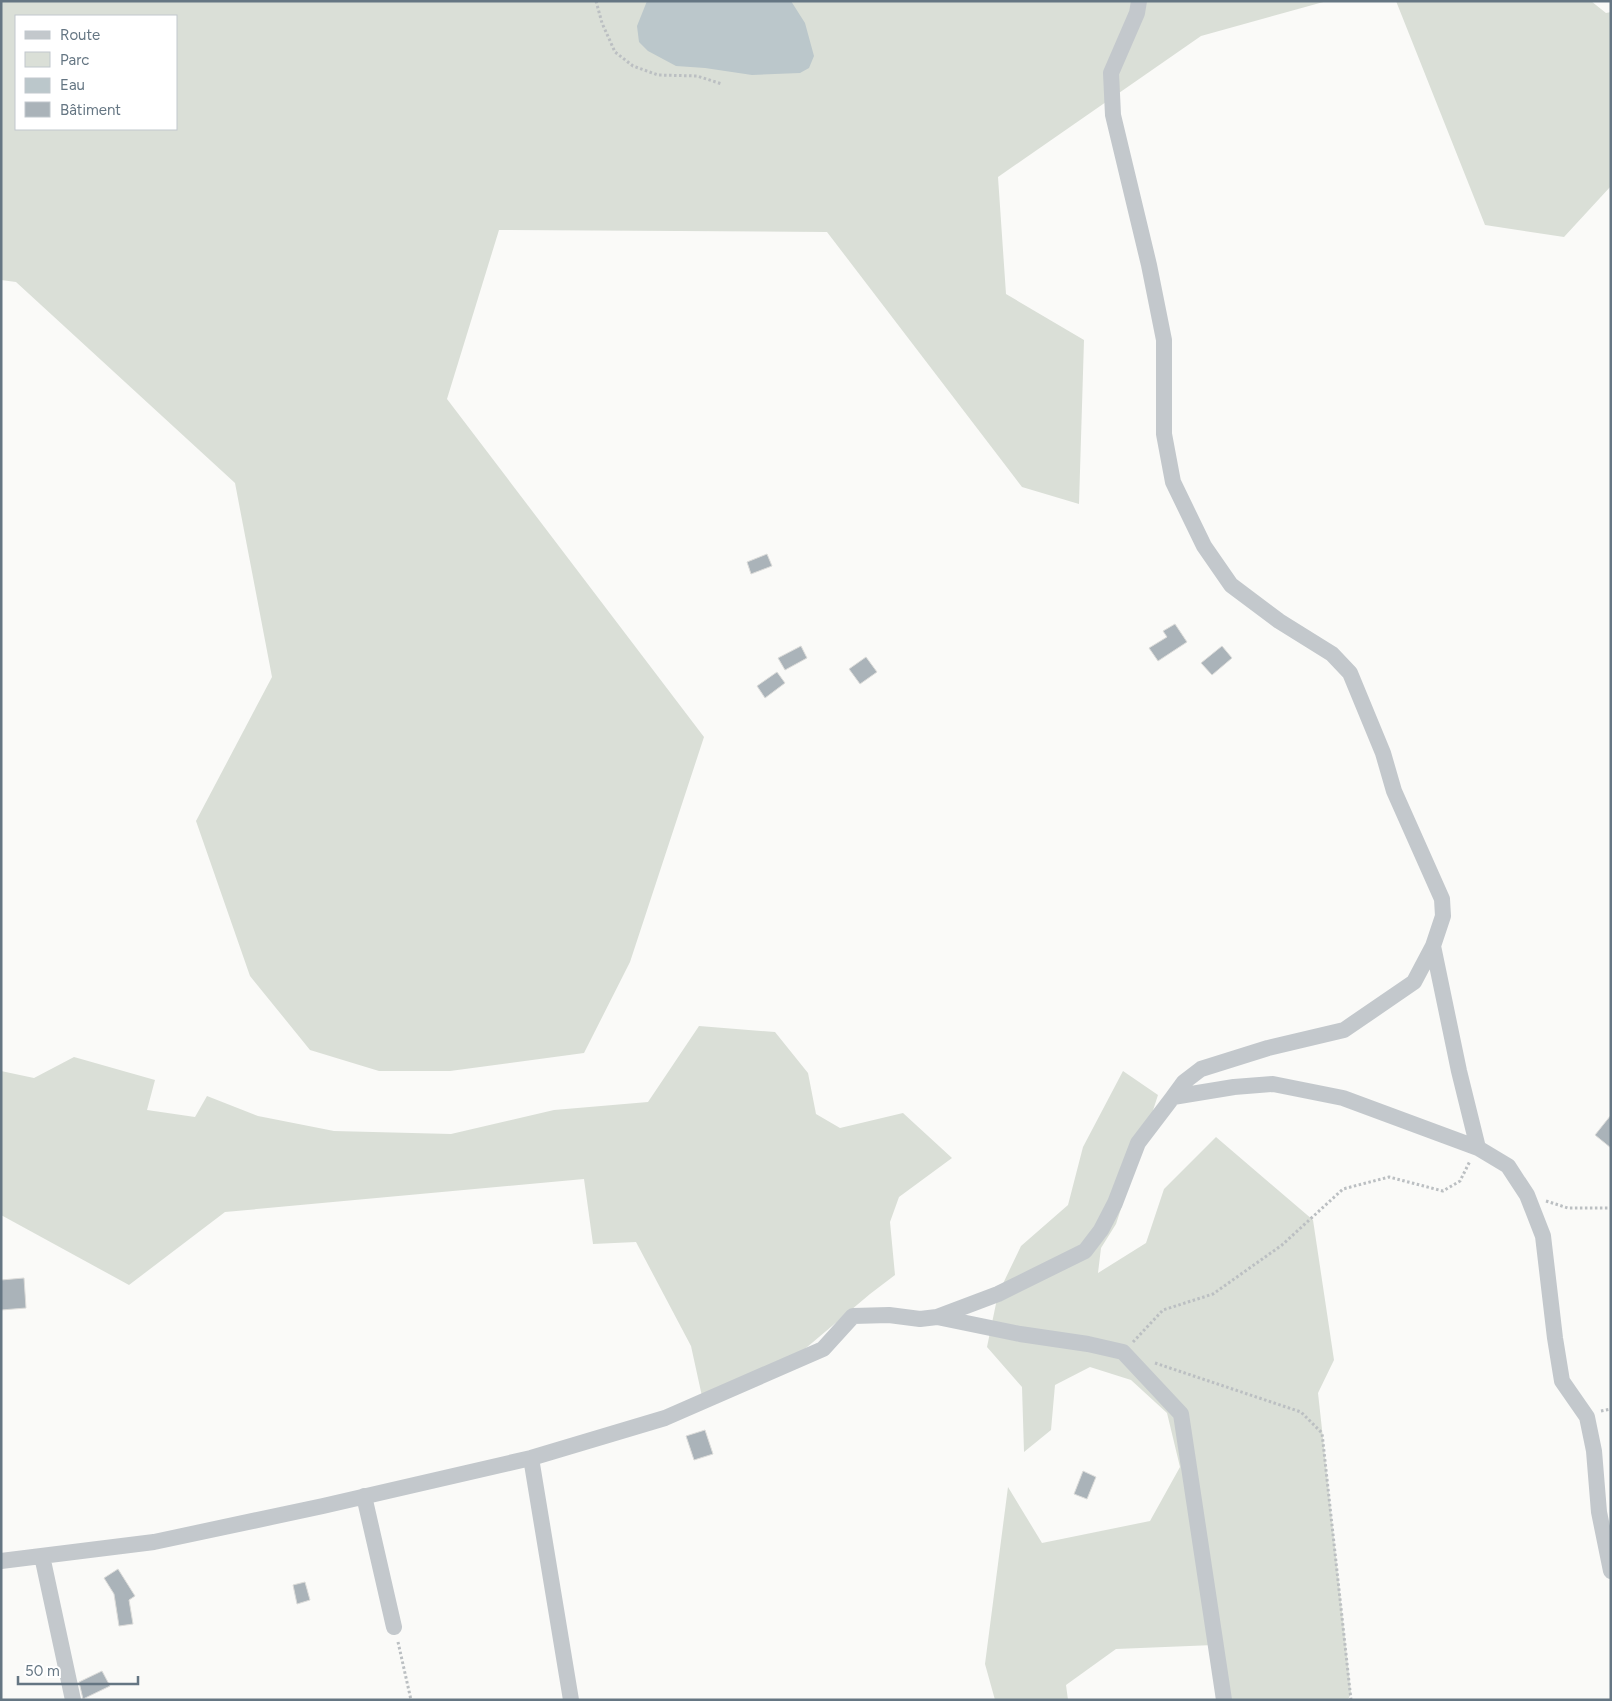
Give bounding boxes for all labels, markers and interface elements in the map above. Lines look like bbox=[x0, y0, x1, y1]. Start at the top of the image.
legend bbox=[15, 15, 178, 130]
text: Route bbox=[60, 26, 100, 44]
text: Parc bbox=[60, 51, 89, 69]
text: Eau bbox=[60, 76, 85, 94]
text: Bâtiment bbox=[60, 101, 121, 119]
scale bar bbox=[18, 1654, 138, 1686]
text: 50 m bbox=[25, 1662, 60, 1680]

